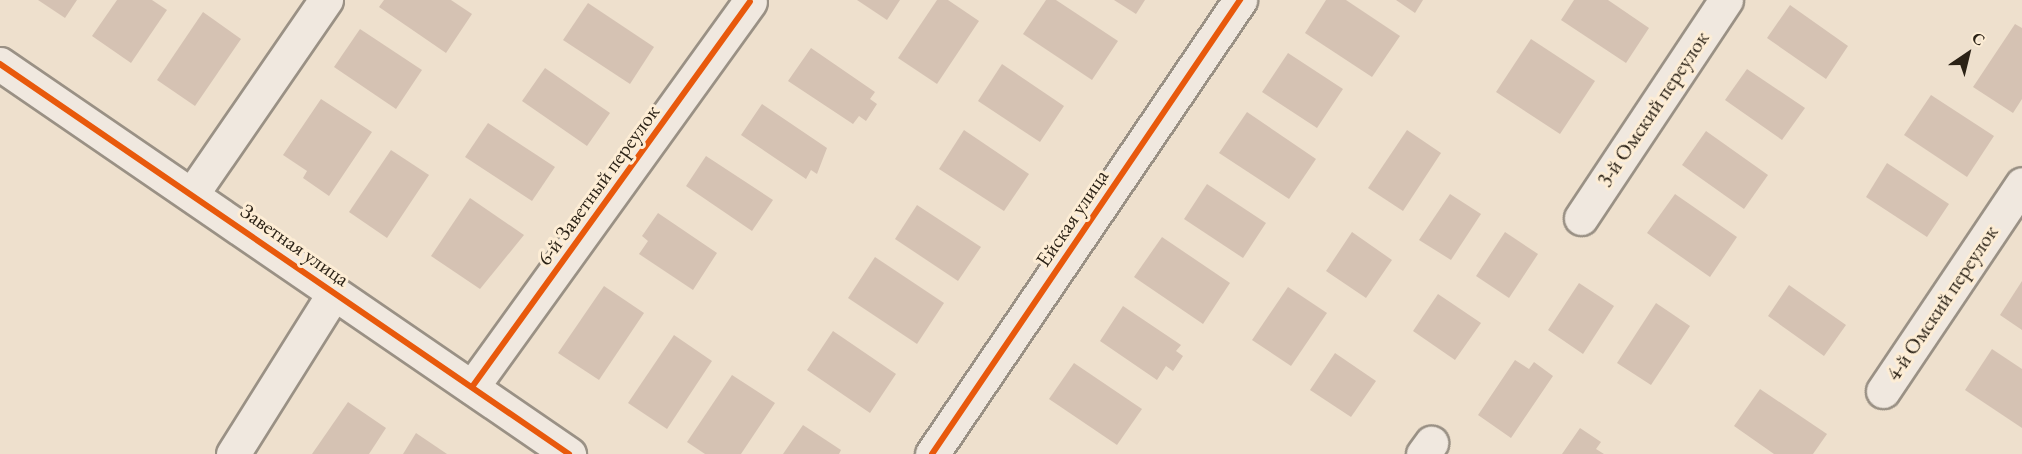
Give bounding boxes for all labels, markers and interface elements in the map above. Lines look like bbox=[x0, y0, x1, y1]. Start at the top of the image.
north arrow bbox=[1938, 24, 1998, 84]
street label: 3-й Омский переулок bbox=[1592, 27, 1714, 191]
text: С bbox=[1968, 27, 1989, 51]
street label: 6-й Заветный переулок bbox=[531, 100, 665, 270]
street label: Ейская улица bbox=[1030, 165, 1114, 271]
street label: Заветная улица bbox=[236, 198, 354, 292]
street label: 4-й Омский переулок bbox=[1881, 221, 2003, 385]

